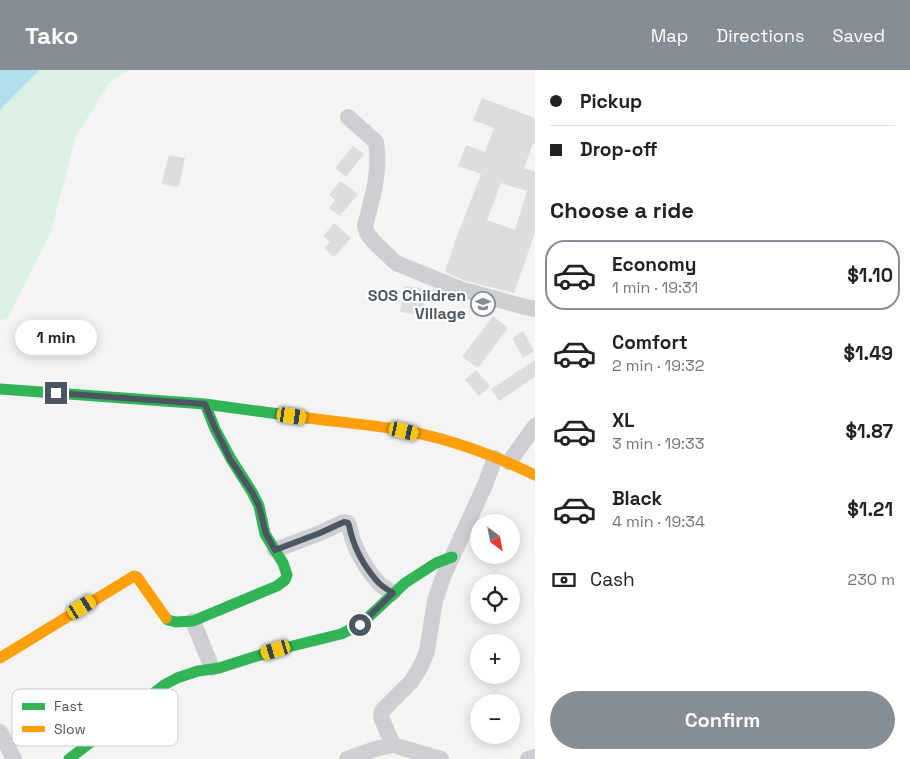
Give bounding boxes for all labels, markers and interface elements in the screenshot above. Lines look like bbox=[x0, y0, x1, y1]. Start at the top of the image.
text: Tako bbox=[25, 20, 78, 51]
text: Map bbox=[651, 24, 688, 47]
text: Directions bbox=[716, 24, 805, 47]
text: Saved bbox=[833, 24, 885, 47]
text: Pickup bbox=[580, 89, 642, 114]
text: Drop-off bbox=[580, 137, 658, 162]
text: Choose a ride bbox=[550, 196, 694, 224]
text: Economy bbox=[612, 252, 696, 277]
icon: car bbox=[552, 253, 597, 298]
text: $1.10 bbox=[847, 263, 893, 288]
text: 1 min · 19:31 bbox=[612, 277, 698, 298]
place label: SOS Children Village bbox=[368, 285, 466, 324]
school or university icon: SOS Children Village bbox=[470, 291, 496, 317]
callout: 1 min bbox=[15, 320, 97, 356]
text: 1 min bbox=[36, 327, 76, 348]
text: Comfort bbox=[612, 330, 688, 355]
icon: car bbox=[552, 331, 597, 376]
text: $1.49 bbox=[843, 341, 893, 366]
text: 2 min · 19:32 bbox=[612, 355, 704, 376]
route end bbox=[45, 382, 67, 404]
car bbox=[276, 406, 307, 426]
text: XL bbox=[612, 408, 635, 433]
icon: car bbox=[552, 409, 597, 454]
text: $1.87 bbox=[845, 419, 893, 444]
car bbox=[387, 420, 420, 442]
text: 3 min · 19:33 bbox=[612, 433, 704, 454]
text: Black bbox=[612, 486, 662, 511]
icon: car bbox=[552, 487, 597, 532]
text: $1.21 bbox=[847, 497, 893, 522]
text: 4 min · 19:34 bbox=[612, 511, 705, 532]
north arrow bbox=[470, 514, 520, 564]
map controls bbox=[470, 514, 520, 744]
icon: cash bbox=[550, 566, 578, 594]
text: Cash bbox=[590, 567, 635, 592]
text: 230 m bbox=[848, 569, 895, 590]
button: locate bbox=[470, 574, 520, 624]
car bbox=[65, 593, 98, 621]
route start bbox=[349, 614, 371, 636]
button: + bbox=[470, 634, 520, 684]
car bbox=[259, 638, 292, 662]
legend bbox=[12, 689, 178, 746]
button: Confirm bbox=[550, 691, 895, 749]
button: − bbox=[470, 694, 520, 744]
text: Fast bbox=[54, 697, 83, 715]
text: Slow bbox=[54, 720, 86, 738]

